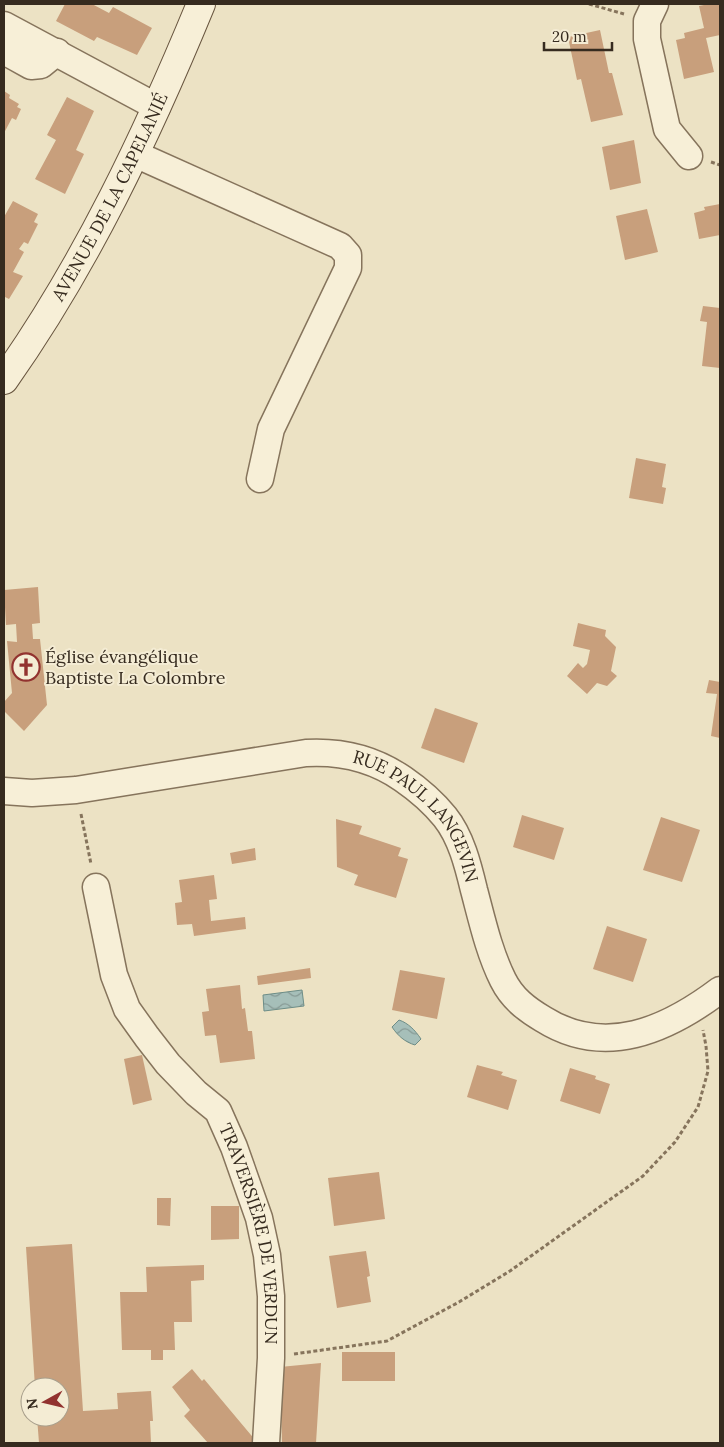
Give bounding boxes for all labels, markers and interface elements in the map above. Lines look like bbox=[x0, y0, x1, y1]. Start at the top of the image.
scale bar bbox=[544, 20, 612, 52]
text: 20 m bbox=[552, 27, 587, 46]
street label: AVENUE DE LA CAPELANIÉ bbox=[46, 89, 173, 306]
place label: Église évangélique Baptiste La Colombre bbox=[45, 645, 226, 689]
church icon: Église évangélique Baptiste La Colombre bbox=[11, 652, 41, 682]
street label: RUE PAUL LANGEVIN bbox=[350, 745, 484, 885]
street label: TRAVERSIÈRE DE VERDUN bbox=[214, 1120, 283, 1344]
north arrow bbox=[20, 1377, 70, 1427]
text: N bbox=[22, 1397, 42, 1410]

